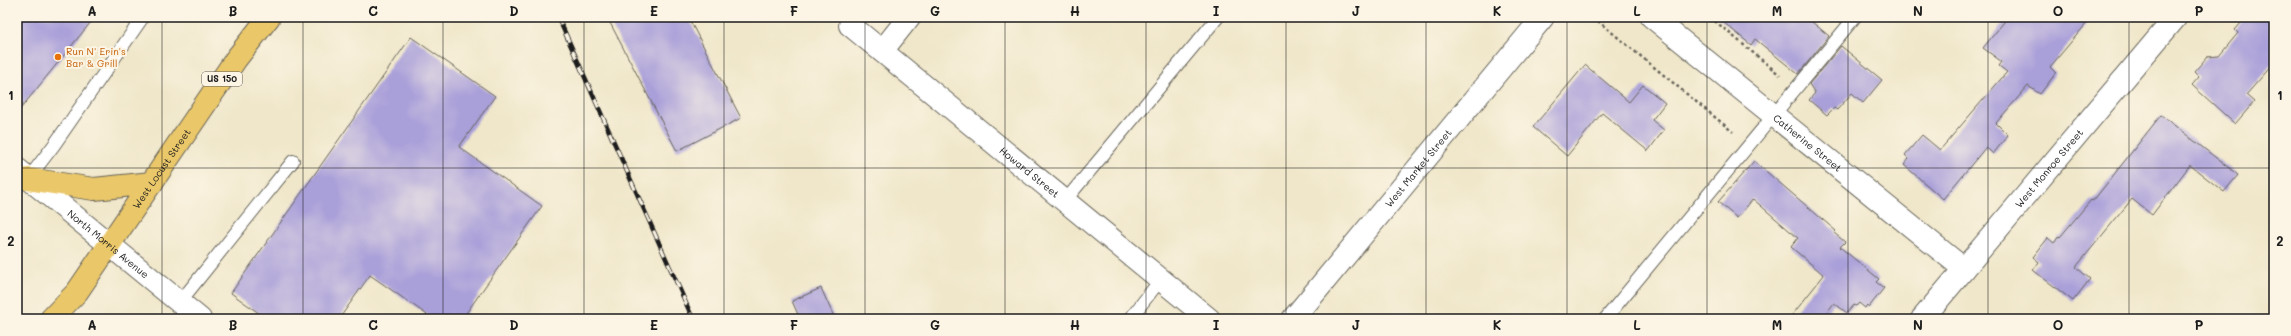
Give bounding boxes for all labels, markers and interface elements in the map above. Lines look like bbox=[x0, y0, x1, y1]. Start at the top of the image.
text: A bbox=[87, 2, 97, 19]
text: B bbox=[229, 2, 238, 19]
text: C bbox=[368, 2, 378, 19]
text: D bbox=[509, 2, 519, 19]
text: E bbox=[650, 2, 658, 19]
text: F bbox=[790, 2, 798, 19]
text: G bbox=[930, 2, 940, 19]
text: H bbox=[1070, 2, 1080, 19]
text: I bbox=[1213, 2, 1220, 19]
text: J bbox=[1352, 2, 1360, 19]
text: K bbox=[1493, 2, 1502, 19]
text: L bbox=[1633, 2, 1641, 19]
text: M bbox=[1772, 2, 1782, 19]
text: N bbox=[1913, 2, 1923, 19]
text: O bbox=[2053, 2, 2063, 19]
text: P bbox=[2195, 2, 2204, 19]
place label: Run N' Erin's Bar & Grill bbox=[66, 44, 126, 70]
marker: Run N' Erin's Bar & Grill bbox=[53, 52, 63, 62]
road number: US 150 bbox=[202, 72, 242, 86]
text: 1 bbox=[8, 86, 14, 103]
text: 1 bbox=[2277, 86, 2283, 103]
street label: Catherine Street bbox=[1770, 111, 1845, 175]
street label: West Locust Street bbox=[129, 126, 194, 211]
street label: West Market Street bbox=[1381, 126, 1455, 210]
street label: West Monroe Street bbox=[2012, 126, 2086, 211]
street label: Howard Street bbox=[997, 143, 1062, 201]
street label: North Morris Avenue bbox=[65, 206, 152, 281]
text: 2 bbox=[7, 232, 15, 249]
text: 2 bbox=[2276, 232, 2284, 249]
text: A bbox=[87, 316, 97, 333]
text: B bbox=[229, 316, 238, 333]
text: C bbox=[368, 316, 378, 333]
text: D bbox=[509, 316, 519, 333]
text: E bbox=[650, 316, 658, 333]
text: F bbox=[790, 316, 798, 333]
text: G bbox=[930, 316, 940, 333]
text: H bbox=[1070, 316, 1080, 333]
text: I bbox=[1213, 316, 1220, 333]
text: J bbox=[1352, 316, 1360, 333]
text: K bbox=[1493, 316, 1502, 333]
text: L bbox=[1633, 316, 1641, 333]
text: M bbox=[1772, 316, 1782, 333]
text: N bbox=[1913, 316, 1923, 333]
text: O bbox=[2053, 316, 2063, 333]
text: P bbox=[2195, 316, 2204, 333]

